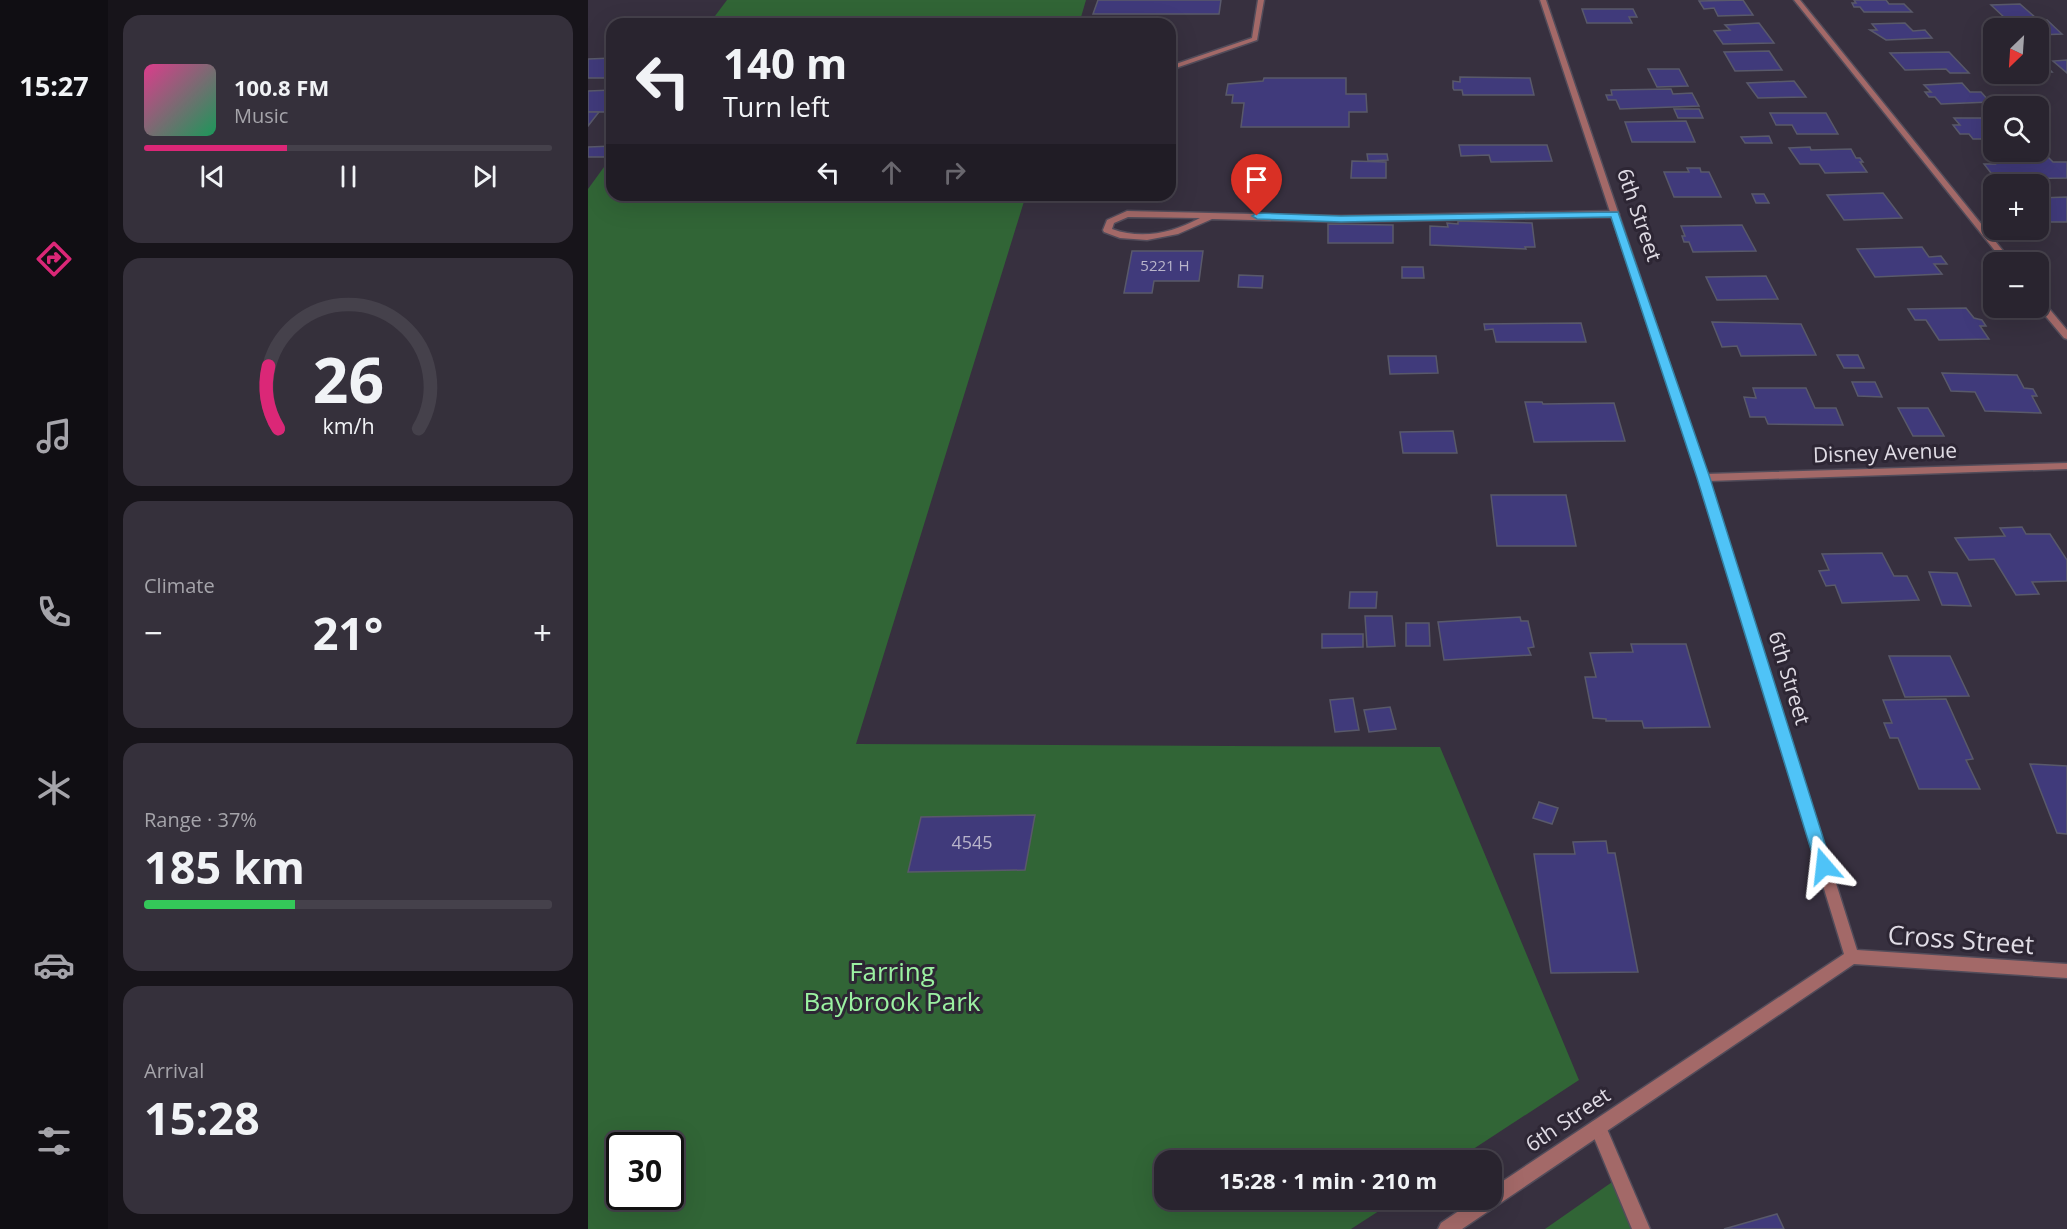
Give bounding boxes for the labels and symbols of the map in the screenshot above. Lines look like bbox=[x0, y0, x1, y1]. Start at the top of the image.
north arrow bbox=[1983, 18, 2049, 84]
pin bbox=[1231, 154, 1282, 216]
street label: 6th Street bbox=[1611, 165, 1669, 265]
house number: 5221 H bbox=[1140, 255, 1190, 275]
street label: Disney Avenue bbox=[1812, 435, 1958, 469]
street label: 6th Street bbox=[1762, 627, 1817, 728]
house number: 4545 bbox=[951, 830, 993, 854]
position arrow bbox=[1792, 834, 1856, 898]
street label: Cross Street bbox=[1887, 916, 2036, 962]
park label: Farring Baybrook Park bbox=[804, 953, 981, 1019]
street label: 6th Street bbox=[1520, 1081, 1615, 1158]
speed limit sign: 30 bbox=[606, 1132, 684, 1210]

